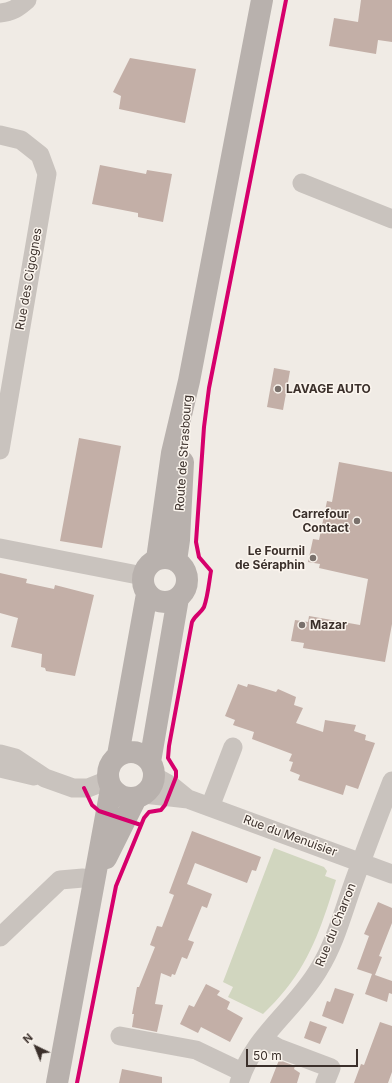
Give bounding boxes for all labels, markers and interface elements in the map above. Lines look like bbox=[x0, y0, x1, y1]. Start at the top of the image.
street label: Rue des Cigognes bbox=[13, 227, 45, 331]
place label: LAVAGE AUTO bbox=[286, 382, 371, 396]
marker: LAVAGE AUTO bbox=[273, 384, 283, 394]
street label: Route de Strasbourg bbox=[173, 395, 195, 511]
place label: Carrefour Contact bbox=[292, 507, 349, 535]
marker: Carrefour Contact bbox=[352, 516, 362, 526]
place label: Le Fournil de Séraphin bbox=[235, 544, 305, 572]
marker: Le Fournil de Séraphin bbox=[308, 553, 318, 563]
place label: Mazar bbox=[310, 618, 347, 632]
marker: Mazar bbox=[297, 620, 307, 630]
street label: Rue du Menuisier bbox=[241, 812, 339, 860]
street label: Rue du Charron bbox=[313, 881, 359, 969]
north arrow bbox=[16, 1027, 56, 1067]
text: N bbox=[20, 1030, 36, 1046]
scale bar bbox=[248, 1041, 360, 1067]
text: 50 m bbox=[253, 1048, 282, 1063]

